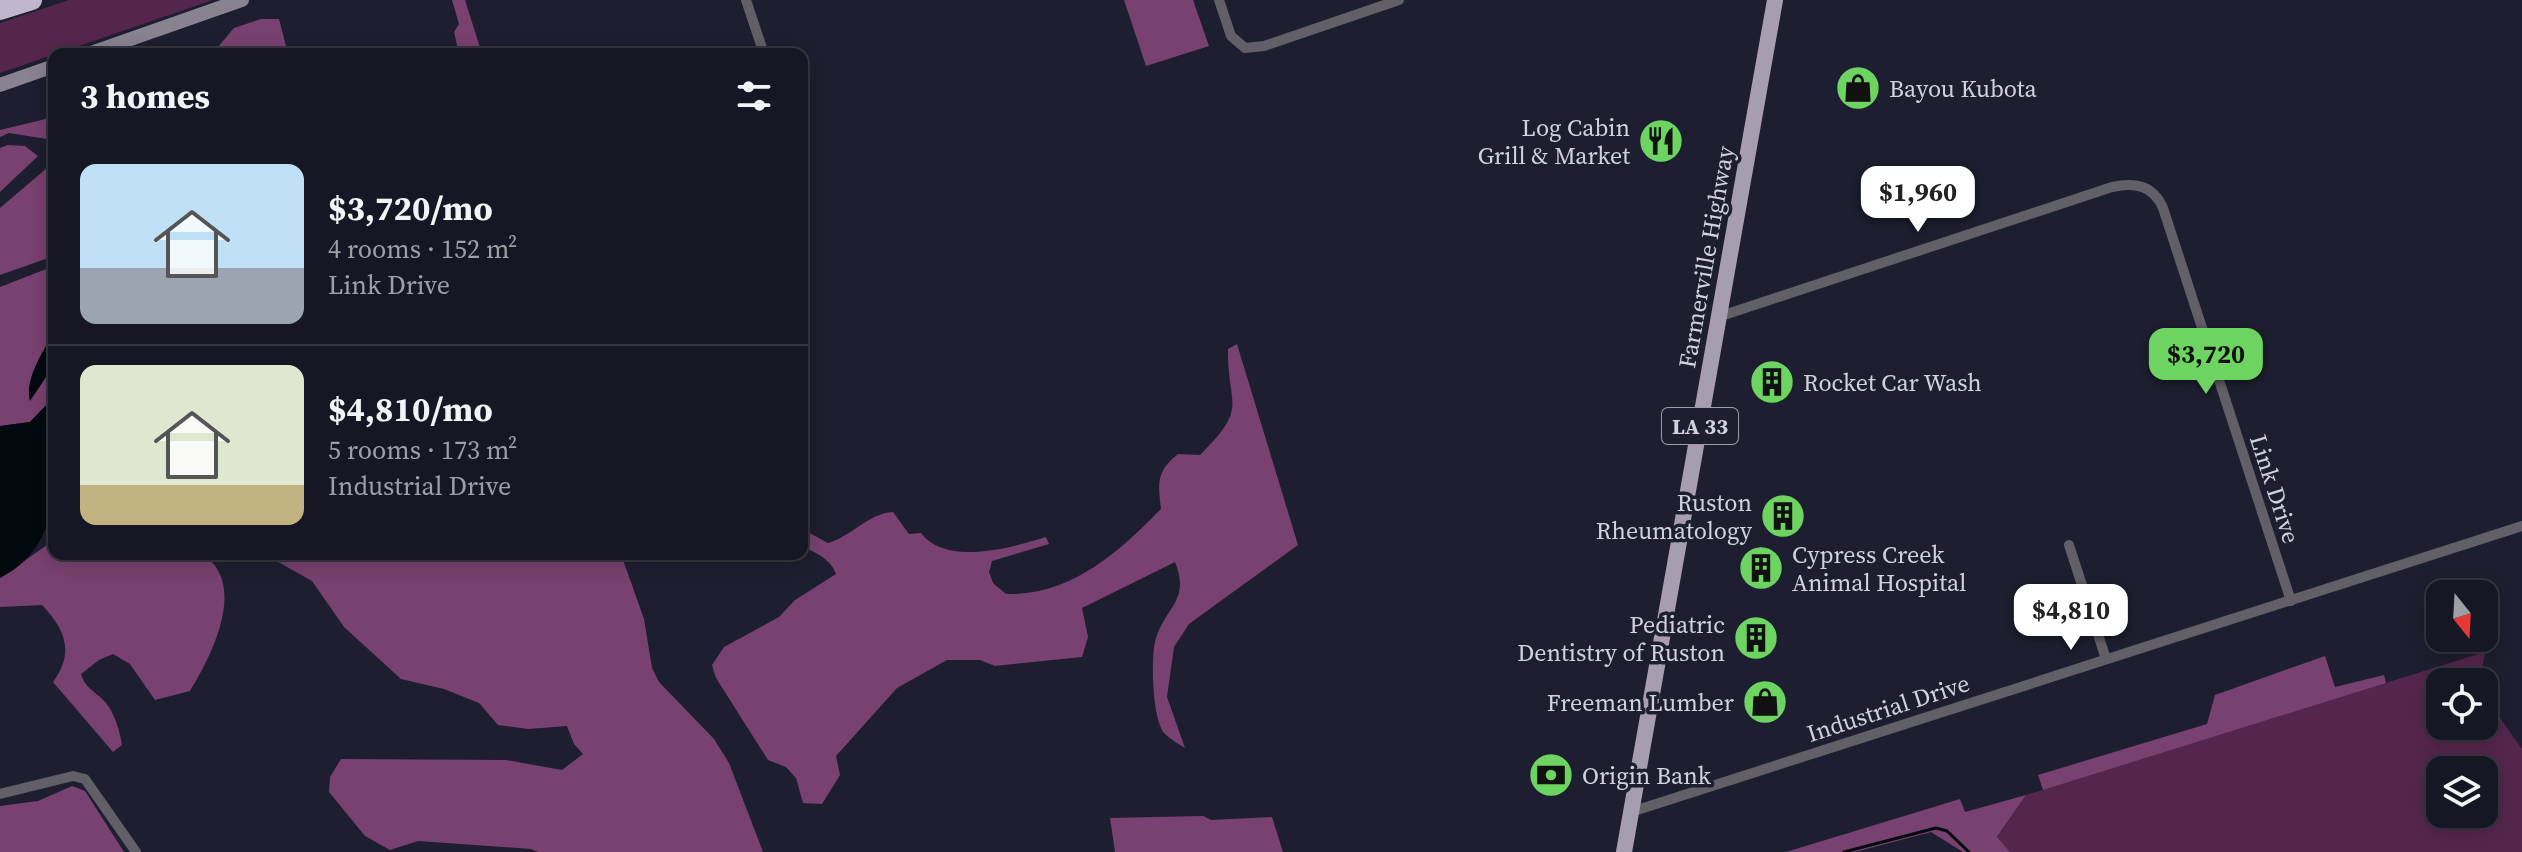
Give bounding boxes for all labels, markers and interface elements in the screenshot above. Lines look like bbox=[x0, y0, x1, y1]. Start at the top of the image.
shop icon: Bayou Kubota bbox=[1834, 64, 1882, 112]
place label: Bayou Kubota bbox=[1889, 72, 2037, 105]
text: 3 homes bbox=[80, 73, 210, 119]
icon: filters bbox=[732, 74, 776, 118]
place label: Log Cabin Grill & Market bbox=[1478, 111, 1630, 172]
restaurant icon: Log Cabin Grill & Market bbox=[1637, 117, 1685, 165]
street label: Farmerville Highway bbox=[1670, 143, 1742, 371]
pin: $1,960 bbox=[1853, 166, 1983, 234]
text: $1,960 bbox=[1879, 174, 1957, 210]
text: $3,720/mo bbox=[328, 185, 493, 231]
icon: home bbox=[144, 196, 240, 292]
text: 4 rooms · 152 m² bbox=[328, 231, 517, 267]
text: Link Drive bbox=[328, 267, 450, 303]
pin: $3,720 bbox=[2141, 328, 2271, 396]
text: $3,720 bbox=[2167, 336, 2245, 372]
building icon: Rocket Car Wash bbox=[1748, 358, 1796, 406]
place label: Rocket Car Wash bbox=[1803, 366, 1982, 399]
text: $4,810/mo bbox=[328, 386, 493, 432]
icon: home bbox=[144, 397, 240, 493]
road number: LA 33 bbox=[1662, 408, 1738, 444]
street label: Link Drive bbox=[2242, 430, 2308, 548]
text: 5 rooms · 173 m² bbox=[328, 432, 517, 468]
text: Industrial Drive bbox=[328, 468, 511, 504]
place label: Ruston Rheumatology bbox=[1596, 486, 1753, 547]
building icon: Ruston Rheumatology bbox=[1759, 492, 1807, 540]
place label: Cypress Creek Animal Hospital bbox=[1792, 538, 1966, 599]
building icon: Cypress Creek Animal Hospital bbox=[1737, 544, 1785, 592]
north arrow bbox=[2426, 580, 2498, 652]
map controls bbox=[2426, 580, 2498, 828]
pin: $4,810 bbox=[2006, 584, 2136, 652]
text: $4,810 bbox=[2032, 592, 2110, 628]
place label: Pediatric Dentistry of Ruston bbox=[1517, 608, 1725, 669]
building icon: Pediatric Dentistry of Ruston bbox=[1732, 614, 1780, 662]
street label: Industrial Drive bbox=[1802, 666, 1974, 750]
button: locate bbox=[2426, 668, 2498, 740]
shop icon: Freeman Lumber bbox=[1741, 678, 1789, 726]
place label: Freeman Lumber bbox=[1547, 686, 1734, 719]
bank icon: Origin Bank bbox=[1527, 751, 1575, 799]
button: layers bbox=[2426, 756, 2498, 828]
place label: Origin Bank bbox=[1582, 759, 1712, 792]

